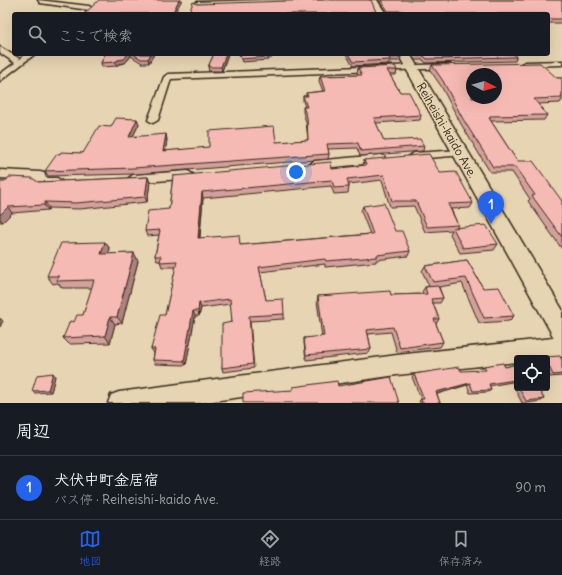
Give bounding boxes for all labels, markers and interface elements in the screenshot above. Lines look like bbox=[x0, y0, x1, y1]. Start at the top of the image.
search box bbox=[12, 12, 550, 56]
icon: search bbox=[26, 23, 48, 45]
text: ここで検索 bbox=[58, 26, 133, 45]
north arrow bbox=[466, 68, 502, 104]
street label: Reiheishi-kaido Ave. bbox=[414, 80, 480, 180]
your location bbox=[286, 162, 306, 182]
pin: 1 bbox=[478, 191, 504, 224]
map controls bbox=[514, 355, 550, 391]
button: locate bbox=[514, 355, 550, 391]
text: 周辺 bbox=[16, 420, 50, 442]
text: 犬伏中町金居宿 bbox=[54, 470, 159, 489]
text: 1 bbox=[26, 479, 32, 496]
text: 90 m bbox=[515, 479, 546, 496]
text: バス停 · Reiheishi-kaido Ave. bbox=[54, 491, 218, 508]
tab: 地図 bbox=[79, 528, 101, 568]
tab: 経路 bbox=[259, 528, 281, 568]
tab: 保存済み bbox=[439, 528, 483, 568]

